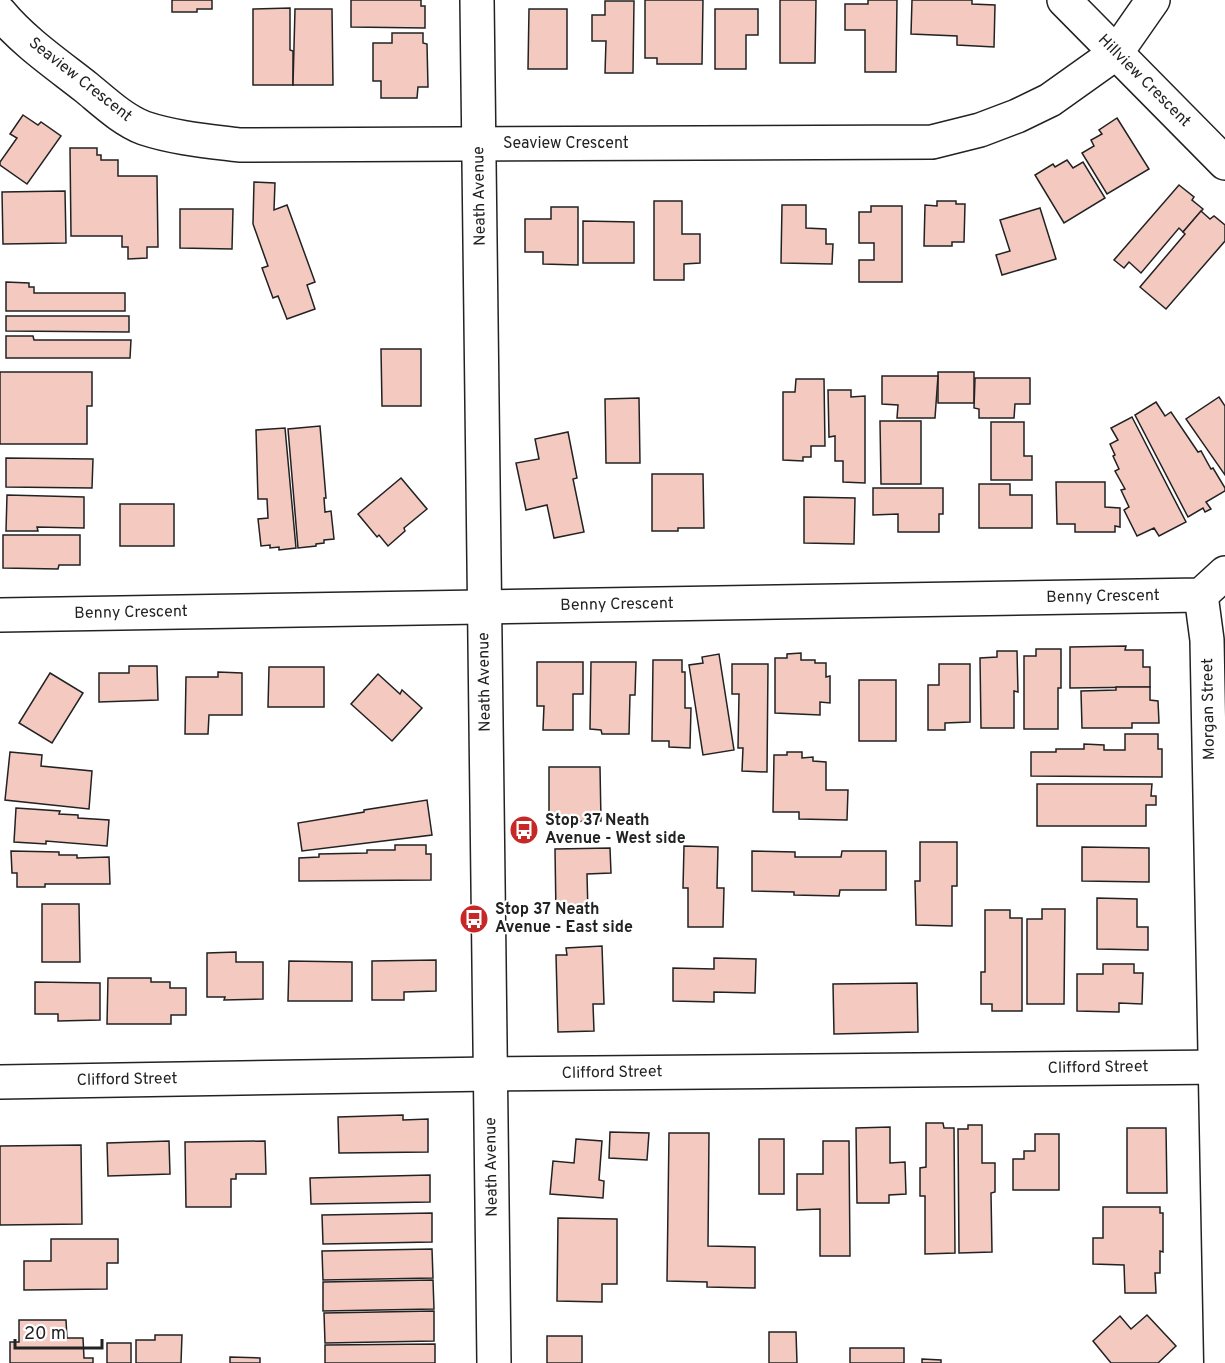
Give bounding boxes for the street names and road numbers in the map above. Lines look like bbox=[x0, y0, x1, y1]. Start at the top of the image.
street label: Hillview Crescent bbox=[1093, 30, 1195, 132]
street label: Seaview Crescent bbox=[24, 33, 136, 127]
street label: Seaview Crescent bbox=[503, 134, 629, 154]
street label: Neath Avenue bbox=[469, 146, 491, 246]
street label: Benny Crescent bbox=[1046, 586, 1160, 608]
street label: Benny Crescent bbox=[560, 594, 674, 616]
street label: Benny Crescent bbox=[74, 602, 188, 624]
street label: Neath Avenue bbox=[474, 632, 496, 732]
street label: Morgan Street bbox=[1198, 658, 1220, 760]
street label: Clifford Street bbox=[1047, 1057, 1149, 1079]
street label: Clifford Street bbox=[561, 1062, 663, 1084]
street label: Clifford Street bbox=[76, 1069, 178, 1091]
street label: Neath Avenue bbox=[481, 1117, 503, 1217]

